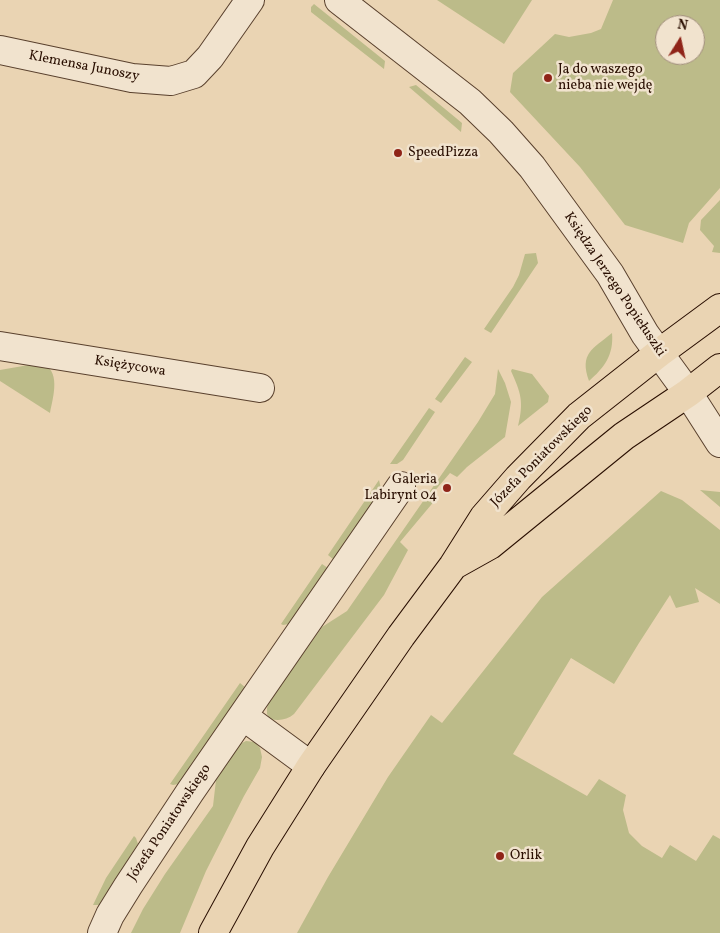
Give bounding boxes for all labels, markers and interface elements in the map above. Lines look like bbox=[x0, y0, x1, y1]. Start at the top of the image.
north arrow bbox=[655, 15, 705, 65]
text: N bbox=[676, 15, 689, 36]
street label: Klemensa Junoszy bbox=[27, 48, 141, 86]
place label: Ja do waszego nieba nie wejdę bbox=[558, 62, 652, 94]
marker: Ja do waszego nieba nie wejdę bbox=[542, 72, 554, 84]
place label: SpeedPizza bbox=[408, 145, 478, 161]
marker: SpeedPizza bbox=[392, 147, 404, 159]
street label: Księdza Jerzego Popiełuszki bbox=[559, 210, 669, 360]
street label: Księżycowa bbox=[93, 353, 167, 381]
street label: Józefa Poniatowskiego bbox=[488, 403, 596, 511]
place label: Galeria Labirynt 04 bbox=[364, 472, 437, 504]
marker: Galeria Labirynt 04 bbox=[441, 482, 453, 494]
street label: Józefa Poniatowskiego bbox=[125, 762, 215, 884]
place label: Orlik bbox=[510, 848, 542, 864]
marker: Orlik bbox=[494, 850, 506, 862]

